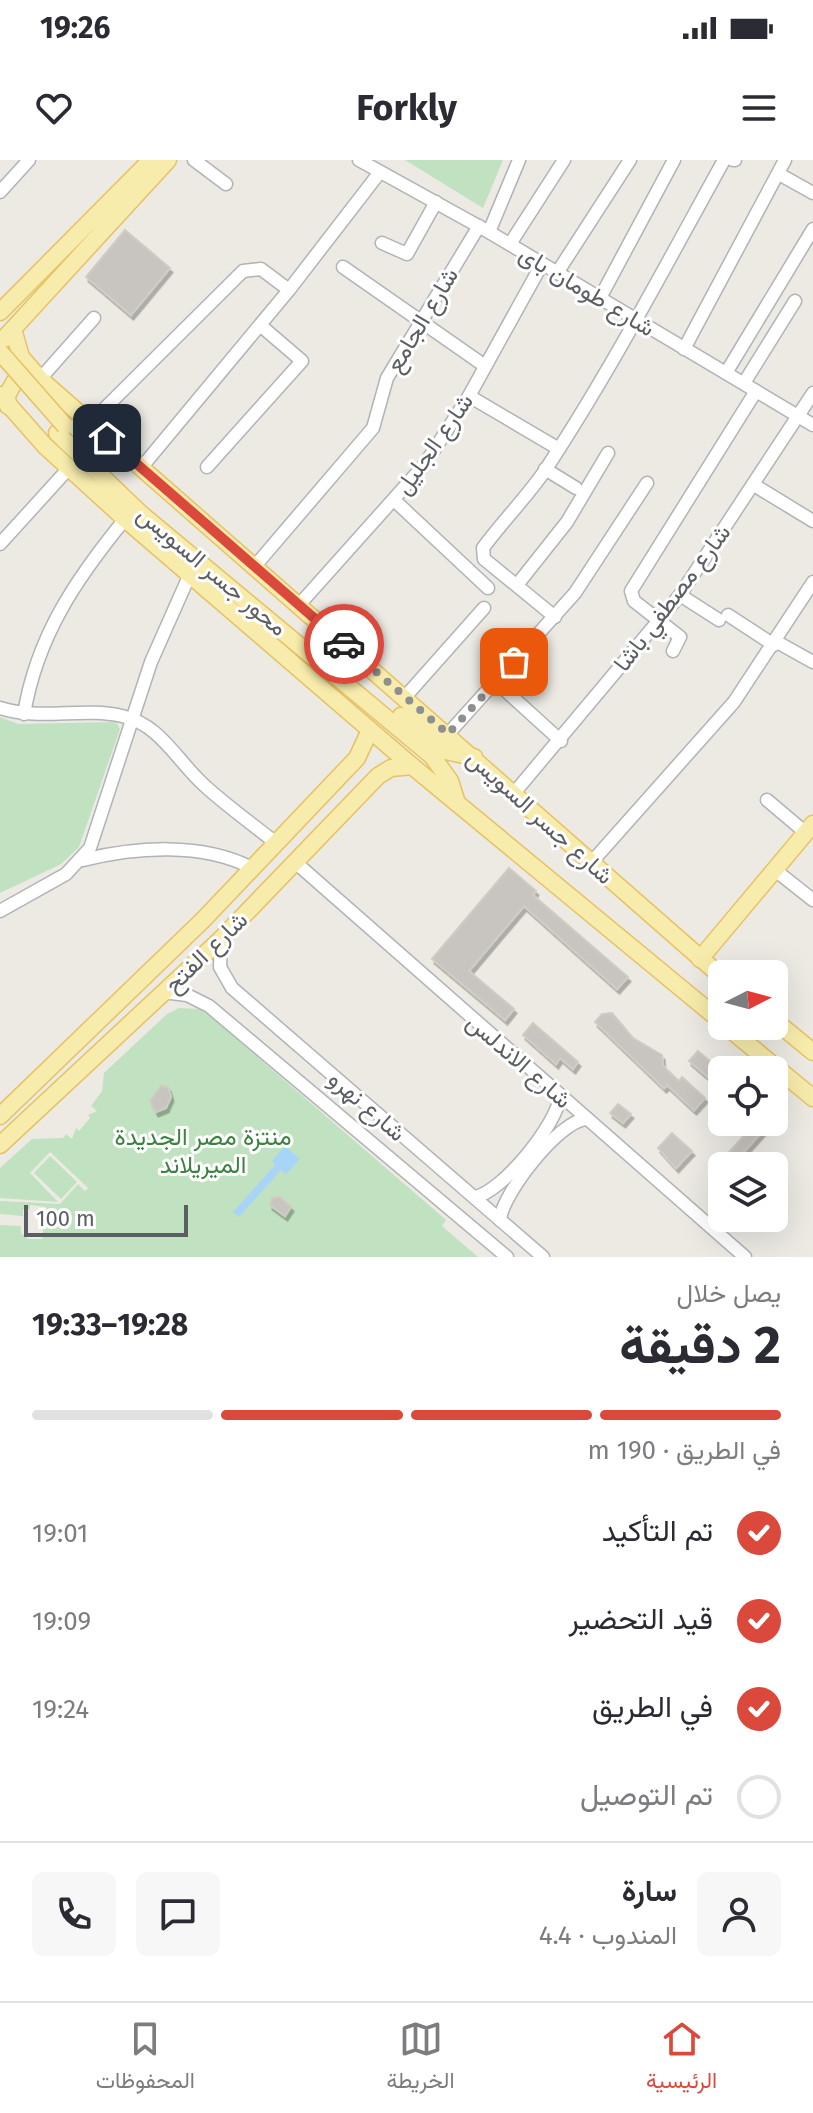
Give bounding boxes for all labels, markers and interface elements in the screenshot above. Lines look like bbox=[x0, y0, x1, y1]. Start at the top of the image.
text: 19:26 bbox=[40, 10, 110, 46]
icon: heart bbox=[32, 86, 76, 130]
text: Forkly bbox=[356, 86, 457, 130]
icon: menu bbox=[737, 86, 781, 130]
street label: شارع طومان باى bbox=[513, 240, 660, 344]
street label: شارع الجامع bbox=[380, 263, 467, 379]
street label: شارع الجليل bbox=[389, 388, 481, 501]
pin bbox=[73, 404, 141, 472]
icon: home bbox=[85, 416, 129, 460]
street label: محور جسر السويس bbox=[131, 500, 293, 643]
street label: شارع مصطفي باشا bbox=[608, 519, 740, 680]
courier bbox=[304, 604, 384, 684]
icon: car bbox=[322, 622, 366, 666]
pin bbox=[480, 628, 548, 696]
icon: bag bbox=[492, 640, 536, 684]
street label: شارع جسر السويس bbox=[460, 744, 619, 892]
street label: شارع الفتح bbox=[159, 906, 255, 1000]
north arrow bbox=[708, 960, 788, 1040]
map controls bbox=[708, 960, 788, 1232]
street label: شارع الاندلس bbox=[459, 1008, 577, 1116]
button: locate bbox=[708, 1056, 788, 1136]
street label: شارع نهرو bbox=[321, 1065, 411, 1149]
park label: منتزة مصر الجديدة الميريلاند bbox=[114, 1123, 292, 1180]
button: layers bbox=[708, 1152, 788, 1232]
scale bar bbox=[24, 1201, 188, 1237]
text: 100 m bbox=[36, 1205, 95, 1232]
text: يصل خلال bbox=[677, 1278, 781, 1309]
text: 19:28–19:33 bbox=[32, 1307, 188, 1343]
text: 2 دقيقة bbox=[619, 1314, 781, 1377]
text: في الطريق · 190 m bbox=[587, 1435, 781, 1466]
icon: check bbox=[737, 1511, 781, 1555]
text: تم التأكيد bbox=[602, 1513, 713, 1549]
text: 19:01 bbox=[32, 1518, 88, 1549]
icon: check bbox=[737, 1599, 781, 1643]
text: قيد التحضير bbox=[568, 1601, 713, 1637]
text: 19:09 bbox=[32, 1606, 91, 1637]
icon: check bbox=[737, 1687, 781, 1731]
text: في الطريق bbox=[592, 1689, 713, 1725]
text: 19:24 bbox=[32, 1694, 89, 1725]
text: تم التوصيل bbox=[580, 1777, 713, 1813]
button: phone bbox=[32, 1872, 116, 1956]
button: chat bbox=[136, 1872, 220, 1956]
button: person bbox=[697, 1872, 781, 1956]
text: سارة bbox=[622, 1873, 677, 1909]
text: المندوب · 4.4 bbox=[539, 1920, 677, 1951]
tab: المحفوظات bbox=[96, 2017, 195, 2100]
tab: الخريطة bbox=[386, 2017, 455, 2100]
tab: الرئيسية bbox=[646, 2017, 717, 2100]

